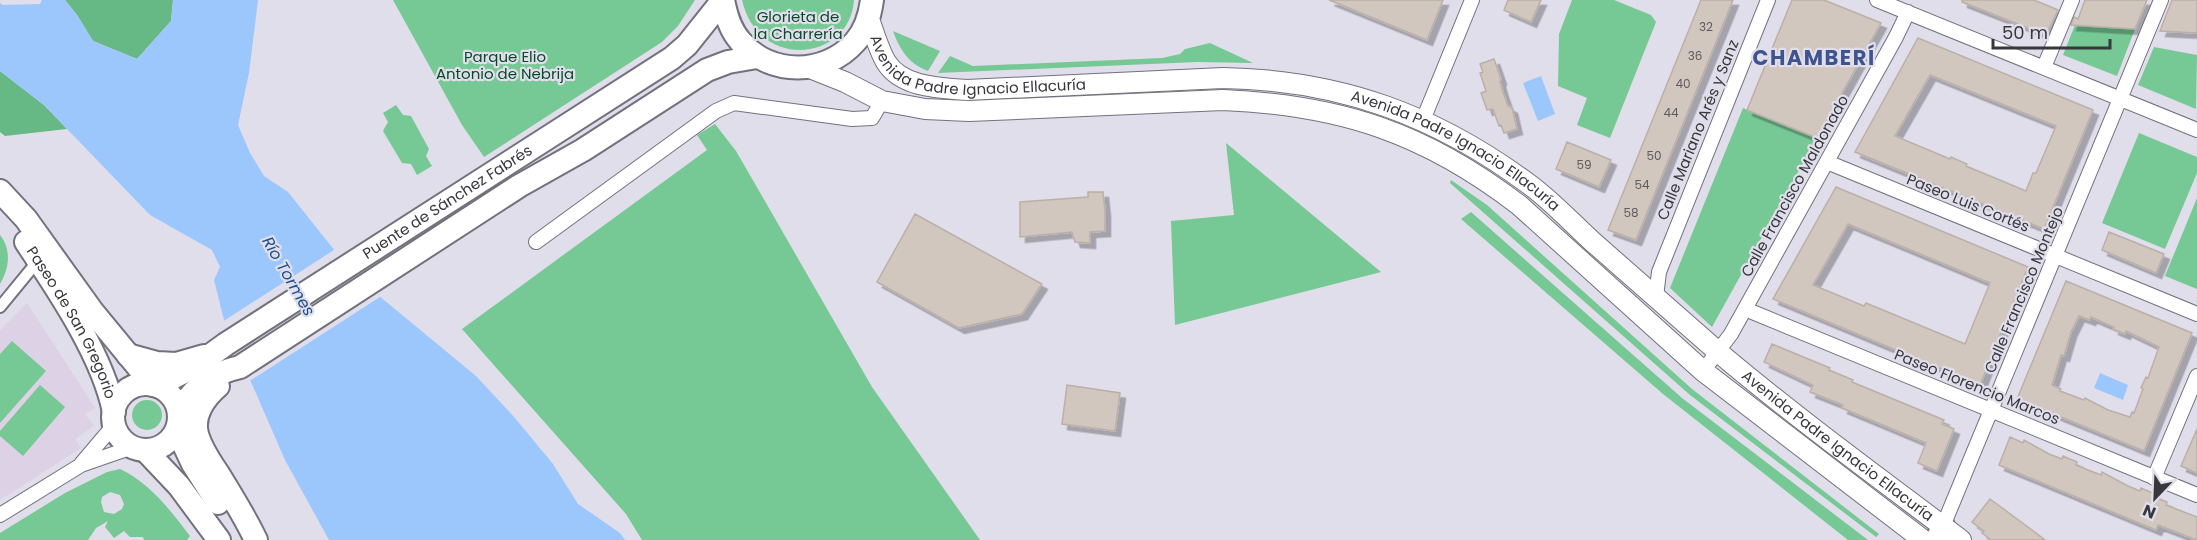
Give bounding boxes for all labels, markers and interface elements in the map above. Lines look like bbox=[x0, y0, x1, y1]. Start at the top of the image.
park label: Glorieta de la Charrería bbox=[753, 6, 843, 44]
scale bar bbox=[1993, 12, 2110, 50]
house number: 32 bbox=[1699, 18, 1713, 35]
text: 50 m bbox=[2002, 20, 2048, 45]
street label: Avenida Padre Ignacio Ellacuría bbox=[865, 32, 1086, 100]
street label: Calle Mariano Arés y Sanz bbox=[1652, 36, 1743, 223]
district label: CHAMBERÍ bbox=[1752, 43, 1876, 72]
park label: Parque Elio Antonio de Nebrija bbox=[436, 46, 574, 84]
house number: 36 bbox=[1688, 47, 1702, 64]
house number: 40 bbox=[1675, 75, 1691, 92]
street label: Avenida Padre Ignacio Ellacuría bbox=[1349, 85, 1565, 216]
street label: Calle Francisco Maldonado bbox=[1736, 91, 1853, 280]
house number: 44 bbox=[1663, 104, 1679, 121]
street label: Puente de Sánchez Fabrés bbox=[358, 139, 536, 264]
house number: 50 bbox=[1646, 147, 1662, 164]
house number: 59 bbox=[1576, 156, 1592, 173]
street label: Paseo Luis Cortés bbox=[1904, 168, 2033, 237]
house number: 54 bbox=[1634, 176, 1650, 193]
street label: Calle Francisco Montejo bbox=[1979, 203, 2068, 376]
house number: 58 bbox=[1623, 204, 1639, 221]
water label: Río Tormes bbox=[257, 232, 321, 320]
street label: Paseo de San Gregorio bbox=[22, 242, 121, 401]
street label: Paseo Florencio Marcos bbox=[1891, 344, 2063, 429]
street label: Avenida Padre Ignacio Ellacuría bbox=[1738, 365, 1938, 526]
north arrow bbox=[2125, 468, 2185, 528]
text: N bbox=[2139, 498, 2159, 524]

